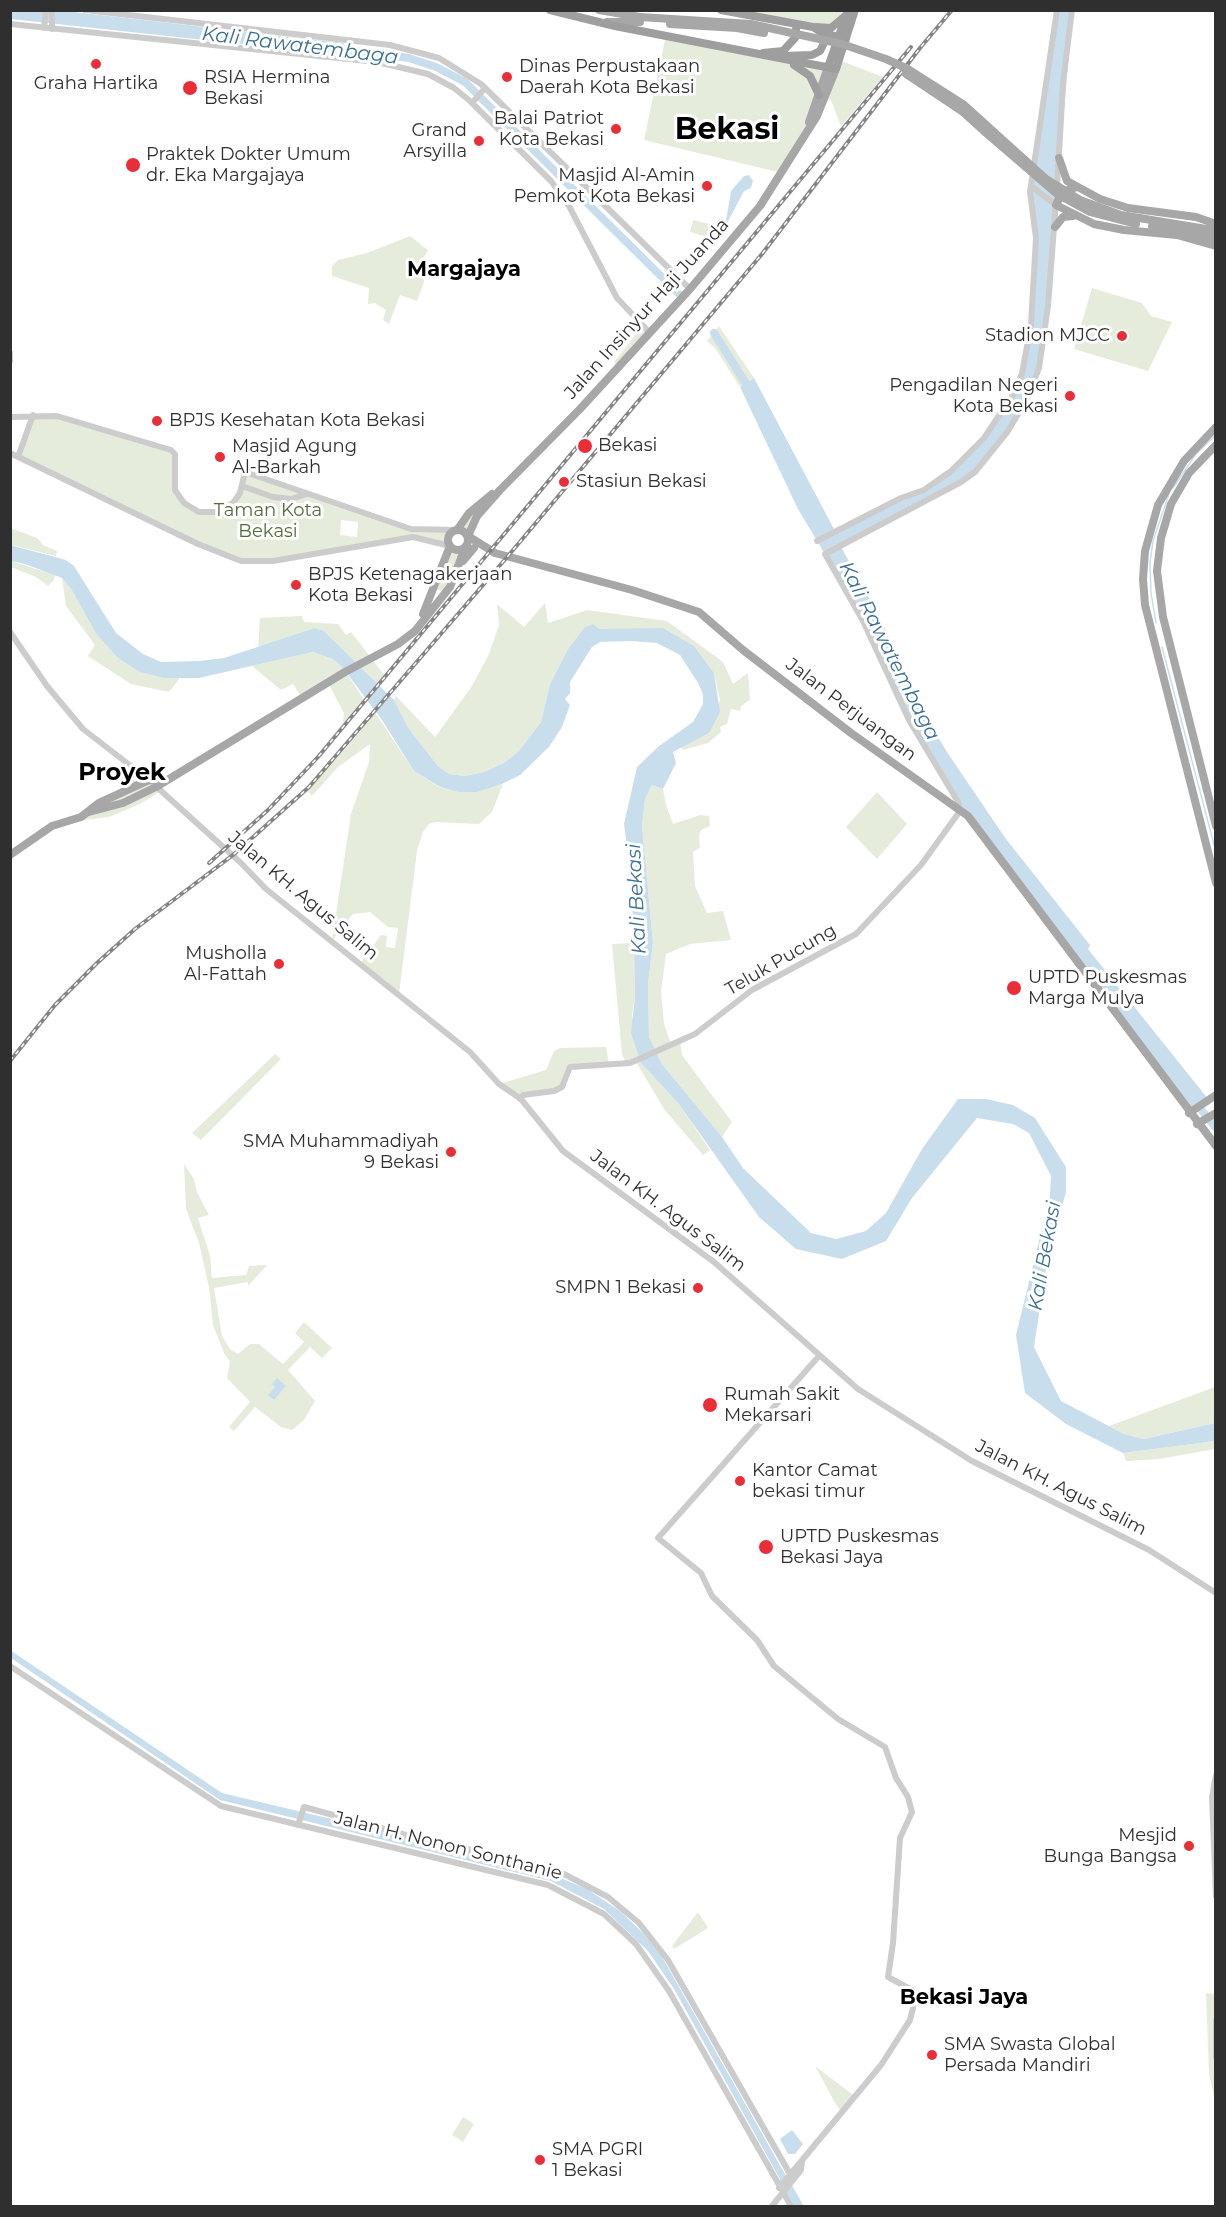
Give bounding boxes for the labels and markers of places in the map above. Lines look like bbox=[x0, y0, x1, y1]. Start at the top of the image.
place label: Dinas Perpustakaan Daerah Kota Bekasi bbox=[519, 56, 700, 98]
marker: Graha Hartika bbox=[89, 57, 103, 71]
place label: RSIA Hermina Bekasi bbox=[204, 67, 330, 110]
marker: Dinas Perpustakaan Daerah Kota Bekasi bbox=[500, 70, 514, 84]
place label: Graha Hartika bbox=[34, 73, 158, 95]
marker: RSIA Hermina Bekasi bbox=[181, 79, 199, 97]
place label: Balai Patriot Kota Bekasi bbox=[494, 108, 604, 150]
place label: Grand Arsyilla bbox=[403, 120, 467, 162]
marker: Balai Patriot Kota Bekasi bbox=[609, 122, 623, 136]
marker: Grand Arsyilla bbox=[472, 134, 486, 148]
place label: Praktek Dokter Umum dr. Eka Margajaya bbox=[146, 144, 351, 186]
marker: Praktek Dokter Umum dr. Eka Margajaya bbox=[124, 156, 142, 174]
place label: Masjid Al-Amin Pemkot Kota Bekasi bbox=[513, 165, 695, 207]
marker: Masjid Al-Amin Pemkot Kota Bekasi bbox=[700, 179, 714, 193]
place label: Stadion MJCC bbox=[985, 325, 1110, 347]
marker: Stadion MJCC bbox=[1115, 329, 1129, 343]
place label: Pengadilan Negeri Kota Bekasi bbox=[889, 375, 1058, 418]
marker: Pengadilan Negeri Kota Bekasi bbox=[1063, 389, 1077, 403]
place label: BPJS Kesehatan Kota Bekasi bbox=[169, 410, 425, 432]
marker: BPJS Kesehatan Kota Bekasi bbox=[150, 414, 164, 428]
place label: Bekasi bbox=[598, 435, 657, 457]
place label: Masjid Agung Al-Barkah bbox=[232, 436, 357, 478]
marker: Bekasi bbox=[576, 437, 594, 455]
marker: Masjid Agung Al-Barkah bbox=[213, 450, 227, 464]
place label: Stasiun Bekasi bbox=[576, 471, 707, 493]
marker: Stasiun Bekasi bbox=[557, 475, 571, 489]
place label: BPJS Ketenagakerjaan Kota Bekasi bbox=[308, 564, 512, 606]
marker: BPJS Ketenagakerjaan Kota Bekasi bbox=[289, 578, 303, 592]
place label: Musholla Al-Fattah bbox=[184, 943, 267, 986]
marker: Musholla Al-Fattah bbox=[272, 957, 286, 971]
place label: UPTD Puskesmas Marga Mulya bbox=[1028, 967, 1187, 1010]
marker: UPTD Puskesmas Marga Mulya bbox=[1005, 979, 1023, 997]
place label: SMA Muhammadiyah 9 Bekasi bbox=[243, 1131, 439, 1174]
marker: SMA Muhammadiyah 9 Bekasi bbox=[444, 1145, 458, 1159]
place label: SMPN 1 Bekasi bbox=[555, 1277, 686, 1299]
marker: SMPN 1 Bekasi bbox=[691, 1281, 705, 1295]
place label: Rumah Sakit Mekarsari bbox=[724, 1384, 840, 1426]
marker: Rumah Sakit Mekarsari bbox=[701, 1396, 719, 1414]
place label: Kantor Camat bekasi timur bbox=[752, 1460, 878, 1502]
marker: Kantor Camat bekasi timur bbox=[733, 1474, 747, 1488]
place label: UPTD Puskesmas Bekasi Jaya bbox=[780, 1526, 939, 1568]
marker: UPTD Puskesmas Bekasi Jaya bbox=[757, 1538, 775, 1556]
place label: Mesjid Bunga Bangsa bbox=[1043, 1825, 1177, 1868]
marker: Mesjid Bunga Bangsa bbox=[1182, 1839, 1196, 1853]
place label: SMA Swasta Global Persada Mandiri bbox=[944, 2034, 1116, 2076]
marker: SMA Swasta Global Persada Mandiri bbox=[925, 2048, 939, 2062]
place label: SMA PGRI 1 Bekasi bbox=[552, 2139, 643, 2182]
marker: SMA PGRI 1 Bekasi bbox=[533, 2153, 547, 2167]

